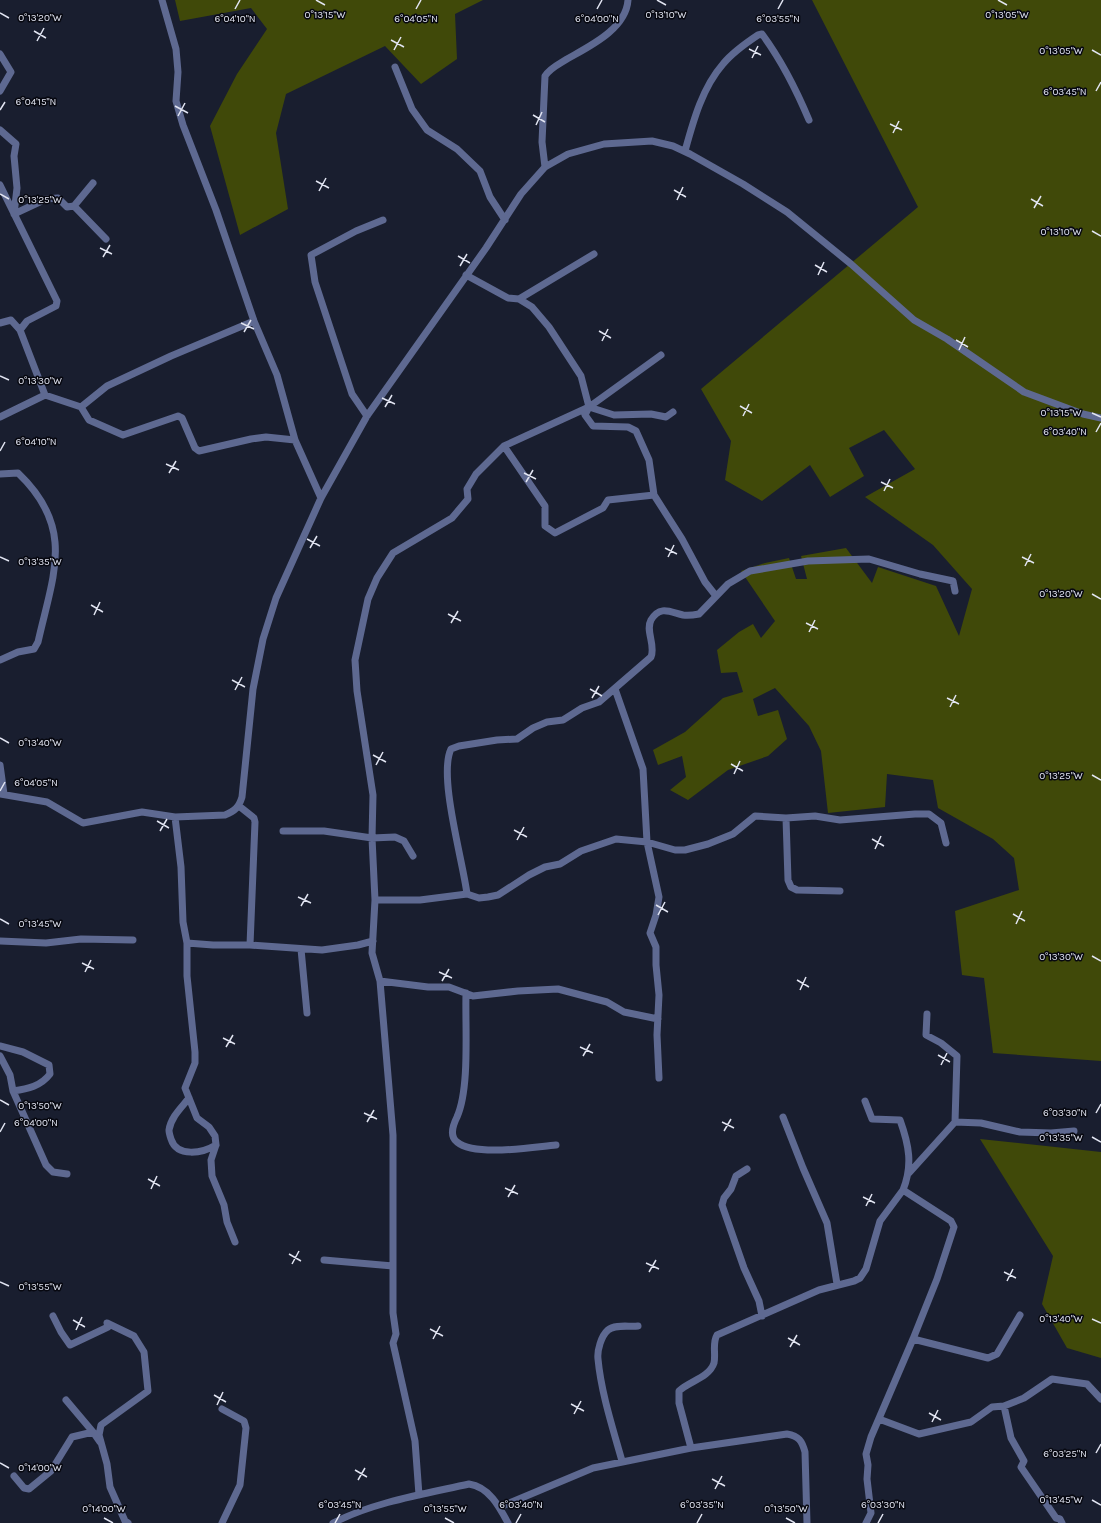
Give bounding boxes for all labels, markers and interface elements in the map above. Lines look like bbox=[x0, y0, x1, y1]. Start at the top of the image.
text: 0°13'15"W bbox=[305, 9, 345, 21]
text: 0°13'10"W bbox=[645, 9, 687, 21]
text: 0°13'05"W bbox=[985, 9, 1029, 21]
text: 0°13'20"W bbox=[18, 12, 62, 24]
text: 6°04'10"N bbox=[214, 13, 256, 25]
text: 6°04'05"N bbox=[394, 13, 438, 25]
text: 6°04'00"N bbox=[575, 13, 619, 25]
text: 6°03'55"N bbox=[756, 13, 800, 25]
text: 0°13'05"W bbox=[1039, 45, 1083, 57]
text: 6°03'45"N bbox=[1043, 86, 1087, 98]
text: 6°04'15"N bbox=[16, 96, 56, 108]
text: 0°13'25"W bbox=[18, 194, 62, 206]
text: 0°13'10"W bbox=[1040, 226, 1082, 238]
text: 0°13'30"W bbox=[18, 375, 62, 387]
text: 0°13'15"W bbox=[1041, 407, 1081, 419]
text: 6°03'40"N bbox=[1043, 426, 1087, 438]
text: 6°04'10"N bbox=[15, 436, 57, 448]
text: 0°13'35"W bbox=[18, 556, 62, 568]
text: 0°13'20"W bbox=[1039, 588, 1083, 600]
text: 0°13'40"W bbox=[18, 737, 62, 749]
text: 0°13'25"W bbox=[1039, 770, 1083, 782]
text: 6°04'05"N bbox=[14, 777, 58, 789]
text: 0°13'45"W bbox=[18, 918, 62, 930]
text: 0°13'30"W bbox=[1039, 951, 1083, 963]
text: 0°13'50"W bbox=[18, 1100, 62, 1112]
text: 6°03'30"N bbox=[1043, 1107, 1087, 1119]
text: 6°04'00"N bbox=[14, 1117, 58, 1129]
text: 0°13'35"W bbox=[1039, 1132, 1083, 1144]
text: 0°13'55"W bbox=[18, 1281, 62, 1293]
text: 0°13'40"W bbox=[1039, 1313, 1083, 1325]
text: 6°03'25"N bbox=[1043, 1448, 1087, 1460]
text: 0°14'00"W bbox=[18, 1462, 62, 1474]
text: 0°13'45"W bbox=[1039, 1494, 1083, 1506]
text: 6°03'45"N bbox=[318, 1499, 362, 1511]
text: 6°03'40"N bbox=[499, 1499, 543, 1511]
text: 6°03'35"N bbox=[680, 1499, 724, 1511]
text: 6°03'30"N bbox=[861, 1499, 905, 1511]
text: 0°14'00"W bbox=[82, 1503, 126, 1515]
text: 0°13'55"W bbox=[423, 1503, 467, 1515]
text: 0°13'50"W bbox=[764, 1503, 808, 1515]

